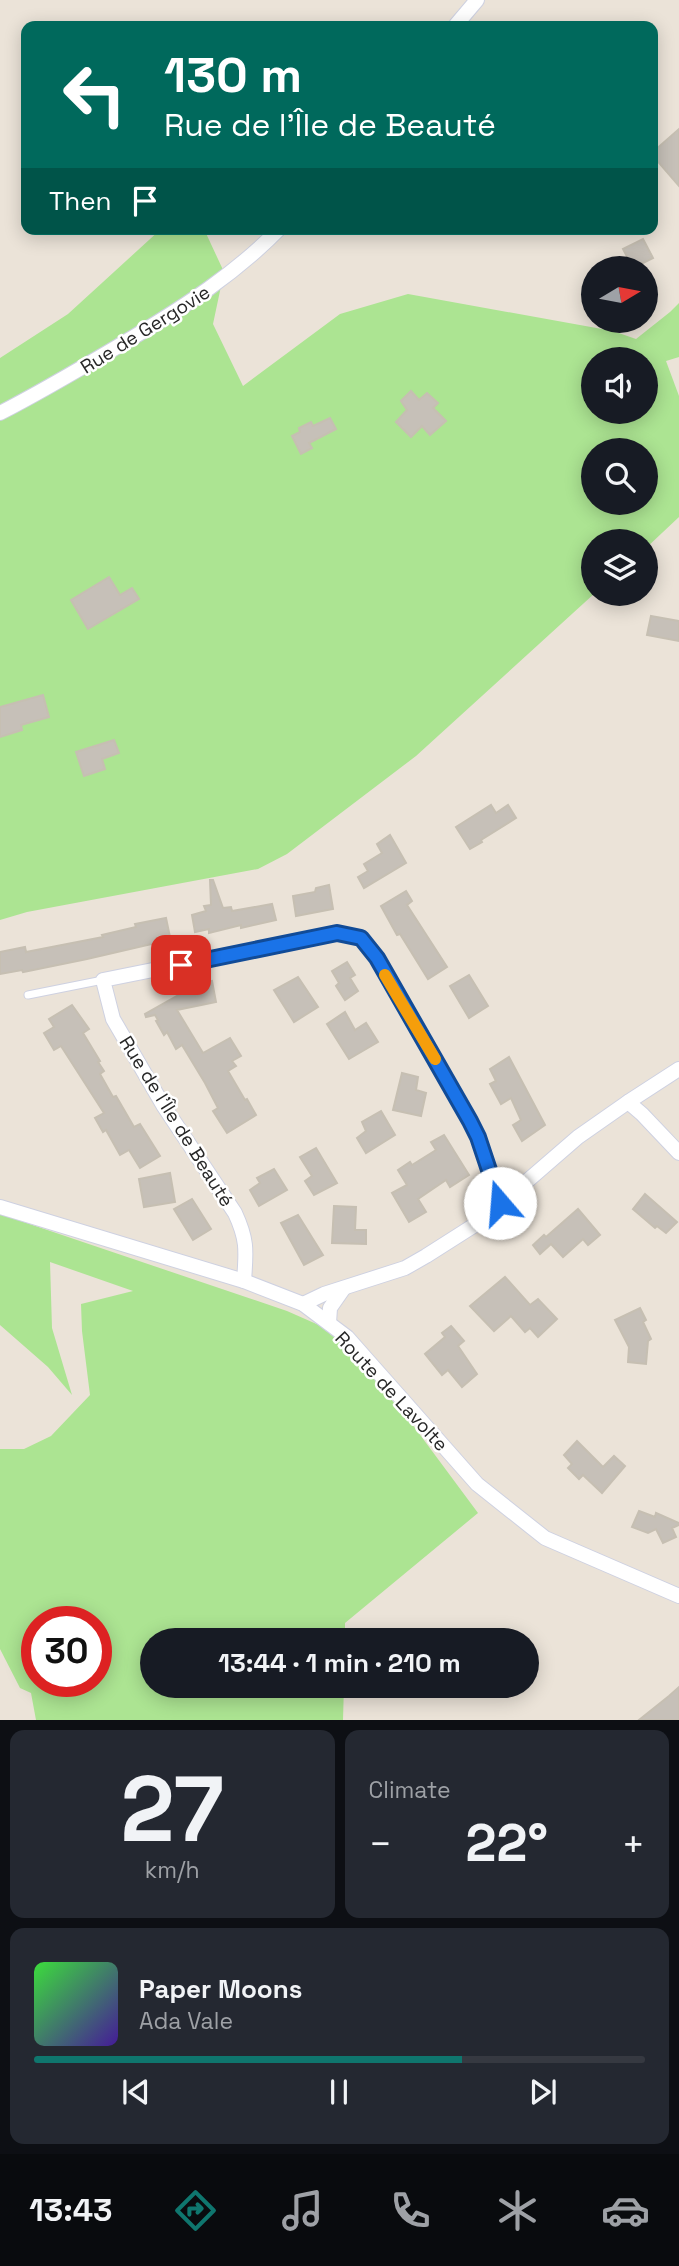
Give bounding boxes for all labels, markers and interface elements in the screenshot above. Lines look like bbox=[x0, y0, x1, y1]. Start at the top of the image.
text: 130 m bbox=[164, 44, 302, 106]
icon: left bbox=[49, 49, 140, 140]
text: Rue de l'Île de Beauté bbox=[164, 105, 496, 145]
icon: arrive bbox=[126, 182, 164, 220]
text: Then bbox=[49, 184, 112, 218]
north arrow bbox=[581, 256, 658, 332]
map controls bbox=[581, 256, 658, 606]
street label: Rue de Gergovie bbox=[76, 279, 215, 379]
button: sound bbox=[581, 347, 658, 424]
button: search bbox=[581, 438, 658, 515]
button: layers bbox=[581, 529, 658, 606]
pin bbox=[151, 935, 211, 995]
icon: arrive bbox=[162, 946, 200, 984]
street label: Rue de l'Île de Beauté bbox=[114, 1031, 239, 1211]
position arrow bbox=[463, 1166, 537, 1240]
street label: Route de Lavolte bbox=[330, 1326, 454, 1457]
speed limit sign: 30 bbox=[21, 1606, 112, 1697]
text: 13:44 · 1 min · 210 m bbox=[218, 1646, 461, 1680]
text: 27 bbox=[120, 1751, 224, 1868]
text: Climate bbox=[369, 1775, 451, 1805]
text: 22° bbox=[466, 1810, 548, 1876]
text: − bbox=[369, 1820, 392, 1868]
text: + bbox=[621, 1820, 645, 1868]
text: km/h bbox=[145, 1855, 200, 1885]
text: Paper Moons bbox=[139, 1972, 302, 2006]
text: Ada Vale bbox=[139, 2006, 233, 2036]
icon: previous bbox=[117, 2073, 155, 2111]
icon: pause bbox=[320, 2073, 358, 2111]
icon: next bbox=[524, 2073, 562, 2111]
icon: directions bbox=[171, 2186, 220, 2235]
icon: music bbox=[278, 2186, 327, 2235]
icon: phone bbox=[386, 2186, 435, 2235]
icon: climate bbox=[493, 2186, 542, 2235]
icon: car bbox=[601, 2186, 650, 2235]
text: 13:43 bbox=[29, 2190, 112, 2230]

